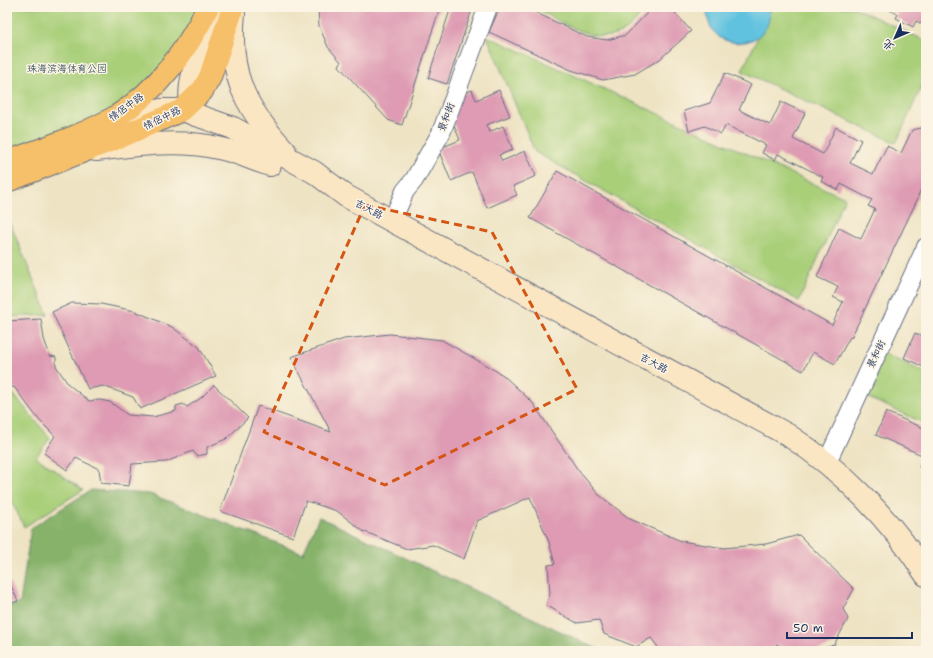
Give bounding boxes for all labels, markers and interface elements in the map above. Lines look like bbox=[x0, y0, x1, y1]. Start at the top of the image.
north arrow bbox=[875, 18, 915, 58]
text: 北 bbox=[879, 36, 897, 54]
park label: 珠海滨海体育公园 bbox=[27, 62, 107, 75]
street label: 情侶中路 bbox=[106, 90, 146, 124]
street label: 景和街 bbox=[435, 101, 457, 133]
street label: 情侣中路 bbox=[141, 103, 183, 133]
street label: 吉大路 bbox=[353, 196, 385, 222]
street label: 景和街 bbox=[864, 338, 888, 370]
street label: 吉大路 bbox=[638, 350, 670, 376]
scale bar bbox=[787, 614, 912, 640]
text: 50 m bbox=[793, 620, 823, 636]

